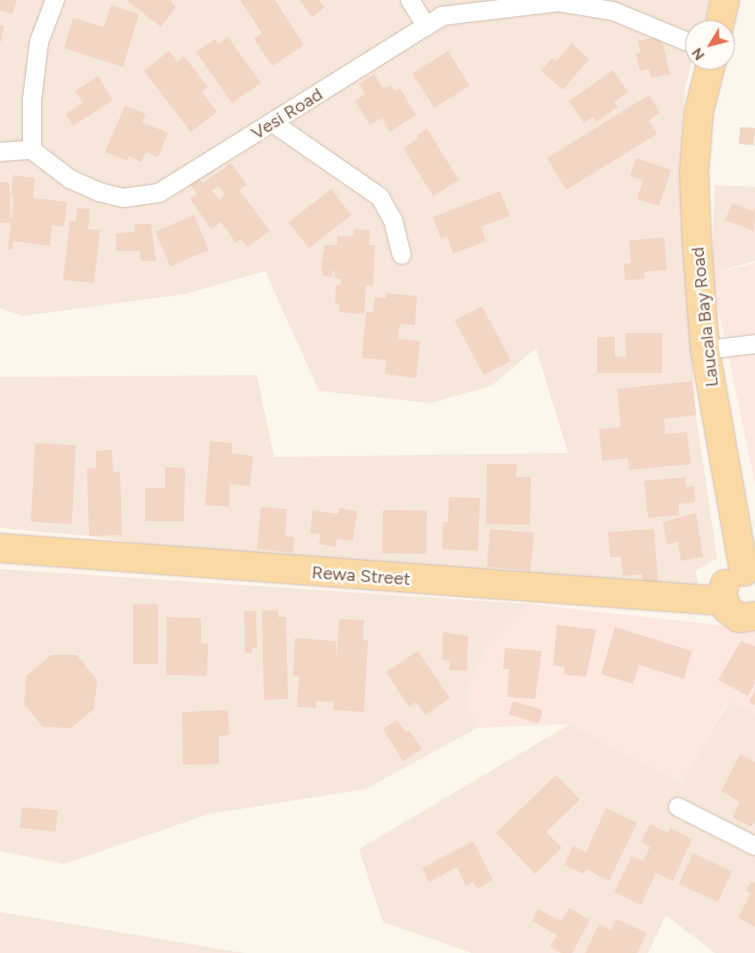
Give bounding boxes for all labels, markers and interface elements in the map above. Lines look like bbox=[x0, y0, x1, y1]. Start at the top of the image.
north arrow bbox=[685, 20, 735, 70]
text: N bbox=[688, 44, 708, 63]
street label: Vesi Road bbox=[247, 84, 327, 144]
street label: Laucala Bay Road bbox=[687, 246, 723, 388]
street label: Rewa Street bbox=[311, 562, 411, 590]

